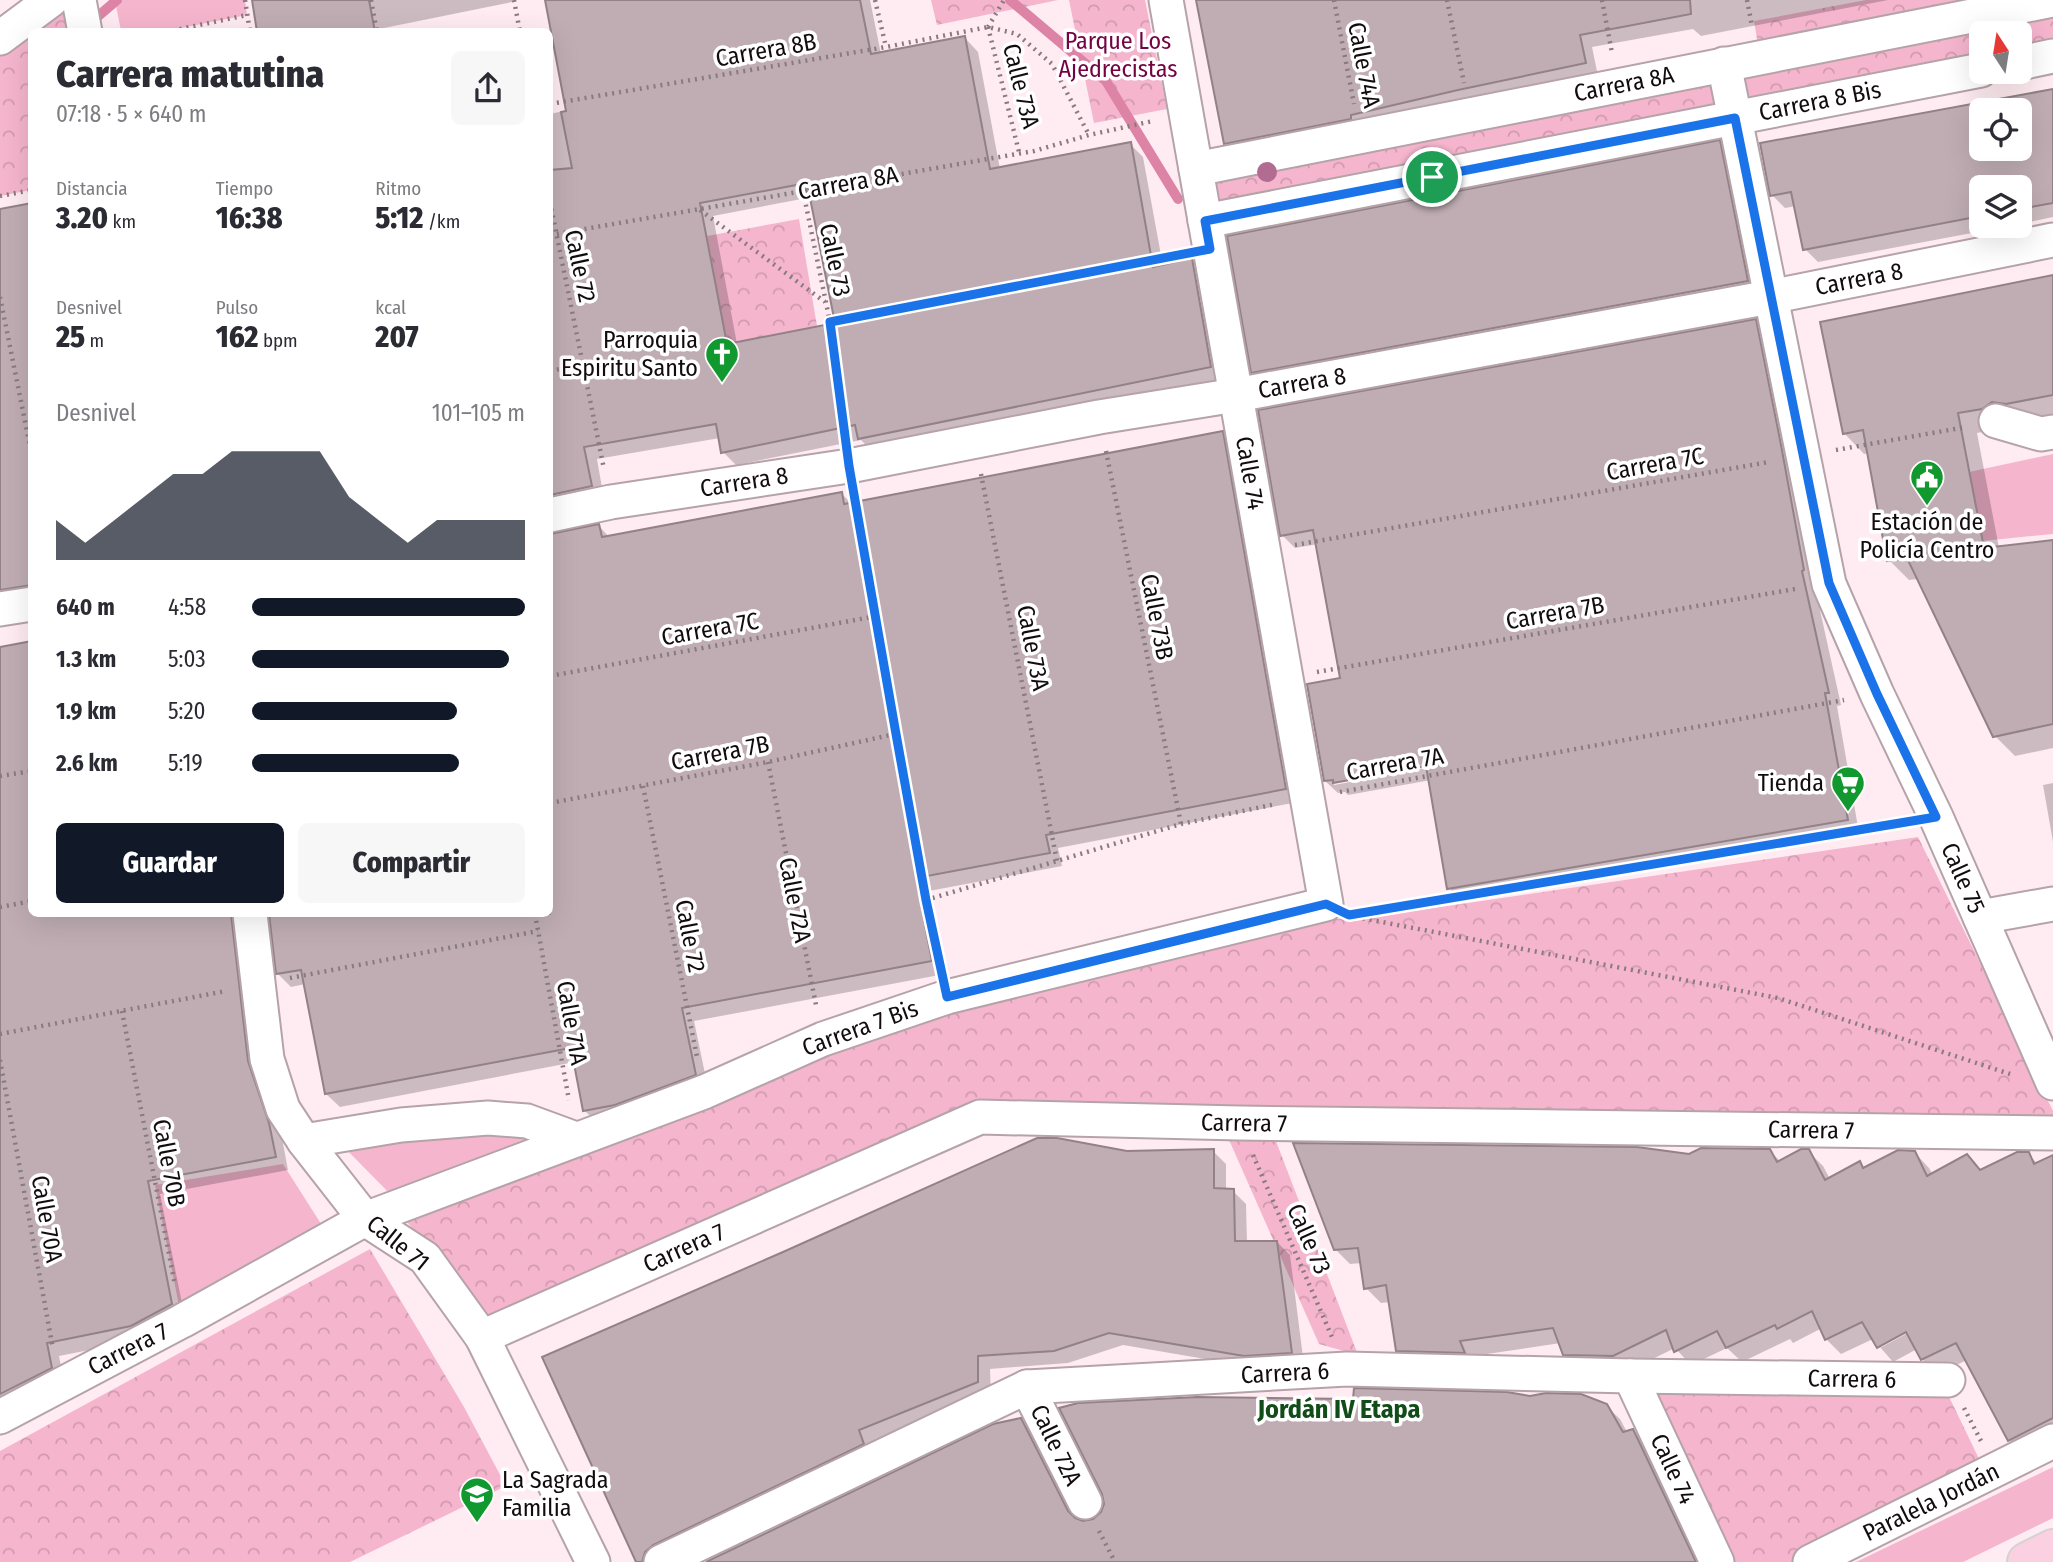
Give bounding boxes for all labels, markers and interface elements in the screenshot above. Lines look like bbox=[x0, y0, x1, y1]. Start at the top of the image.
street label: Calle 74A bbox=[1342, 20, 1386, 111]
north arrow bbox=[1969, 21, 2032, 84]
map controls bbox=[1969, 21, 2032, 238]
street label: Carrera 8B bbox=[713, 27, 819, 73]
park label: Parque Los Ajedrecistas bbox=[1058, 27, 1178, 83]
street label: Calle 73A bbox=[997, 41, 1045, 132]
text: Carrera matutina bbox=[56, 51, 324, 97]
button: share bbox=[451, 51, 525, 125]
street label: Carrera 8A bbox=[1572, 61, 1677, 107]
street label: Carrera 8 Bis bbox=[1757, 75, 1883, 127]
button: locate bbox=[1969, 98, 2032, 161]
text: 07:18 · 5 × 640 m bbox=[56, 100, 206, 128]
pin bbox=[1402, 147, 1462, 207]
icon: arrive bbox=[1413, 158, 1451, 196]
street label: Carrera 8A bbox=[796, 160, 901, 206]
button: layers bbox=[1969, 175, 2032, 238]
text: Distancia bbox=[56, 177, 128, 200]
text: Tiempo bbox=[216, 177, 273, 200]
text: Ritmo bbox=[375, 177, 421, 200]
text: 3.20 bbox=[56, 200, 108, 236]
text: 16:38 bbox=[216, 200, 283, 236]
text: 5:12 bbox=[375, 200, 423, 236]
text: km bbox=[108, 210, 136, 233]
text: /km bbox=[423, 210, 460, 233]
street label: Calle 73 bbox=[814, 221, 856, 299]
street label: Calle 72 bbox=[559, 227, 601, 305]
street label: Carrera 8 bbox=[1813, 257, 1905, 301]
text: Desnivel bbox=[56, 296, 122, 319]
text: Pulso bbox=[216, 296, 258, 319]
text: kcal bbox=[375, 296, 406, 319]
text: 25 bbox=[56, 319, 85, 355]
text: 162 bbox=[216, 319, 258, 355]
text: 207 bbox=[375, 319, 419, 355]
place label: Parroquia Espiritu Santo bbox=[561, 326, 698, 382]
text: m bbox=[85, 329, 104, 352]
text: bpm bbox=[258, 329, 298, 352]
church icon: Parroquia Espiritu Santo bbox=[703, 335, 741, 384]
street label: Carrera 8 bbox=[1256, 362, 1348, 404]
text: Desnivel bbox=[56, 399, 136, 427]
text: 101–105 m bbox=[432, 399, 525, 427]
street label: Calle 74 bbox=[1230, 434, 1270, 512]
street label: Carrera 7C bbox=[1604, 442, 1706, 486]
public building icon: Estación de Policía Centro bbox=[1908, 458, 1946, 507]
street label: Carrera 8 bbox=[698, 461, 790, 503]
place label: Estación de Policía Centro bbox=[1860, 508, 1994, 564]
street label: Calle 73B bbox=[1135, 572, 1179, 662]
street label: Carrera 7B bbox=[1504, 591, 1606, 635]
text: 640 m bbox=[56, 593, 115, 621]
text: 4:58 bbox=[168, 593, 206, 621]
street label: Calle 73A bbox=[1011, 603, 1055, 693]
street label: Carrera 7C bbox=[659, 607, 761, 651]
text: 1.3 km bbox=[56, 645, 116, 673]
text: 5:03 bbox=[168, 645, 206, 673]
text: 1.9 km bbox=[56, 697, 116, 725]
text: 5:20 bbox=[168, 697, 206, 725]
street label: Carrera 7B bbox=[668, 730, 772, 776]
street label: Carrera 7A bbox=[1344, 742, 1446, 786]
text: 2.6 km bbox=[56, 749, 118, 777]
text: 5:19 bbox=[168, 749, 203, 777]
supermarket icon: Tienda bbox=[1829, 764, 1867, 813]
place label: Tienda bbox=[1758, 769, 1824, 797]
button: Guardar bbox=[56, 823, 284, 903]
button: Compartir bbox=[298, 823, 525, 903]
street label: Calle 75 bbox=[1935, 839, 1991, 917]
street label: Calle 72A bbox=[773, 855, 817, 945]
street label: Calle 72 bbox=[669, 897, 711, 975]
street label: Calle 71A bbox=[551, 979, 593, 1068]
street label: Carrera 7 Bis bbox=[798, 994, 922, 1062]
street label: Carrera 7 bbox=[1201, 1108, 1288, 1138]
street label: Carrera 7 bbox=[1768, 1115, 1855, 1145]
street label: Calle 70B bbox=[147, 1117, 191, 1209]
street label: Calle 70A bbox=[26, 1173, 69, 1265]
street label: Calle 73 bbox=[1281, 1200, 1337, 1278]
street label: Calle 71 bbox=[361, 1209, 435, 1277]
street label: Carrera 7 bbox=[639, 1218, 729, 1278]
street label: Carrera 7 bbox=[83, 1317, 173, 1381]
street label: Carrera 6 bbox=[1240, 1357, 1330, 1389]
street label: Carrera 6 bbox=[1807, 1364, 1897, 1394]
district label: Jordán IV Etapa bbox=[1257, 1394, 1421, 1425]
street label: Calle 72A bbox=[1025, 1400, 1088, 1490]
street label: Calle 74 bbox=[1645, 1430, 1701, 1508]
street label: Paralela Jordán bbox=[1858, 1457, 2004, 1547]
place label: La Sagrada Familia bbox=[502, 1466, 609, 1522]
school or university icon: La Sagrada Familia bbox=[458, 1475, 496, 1524]

